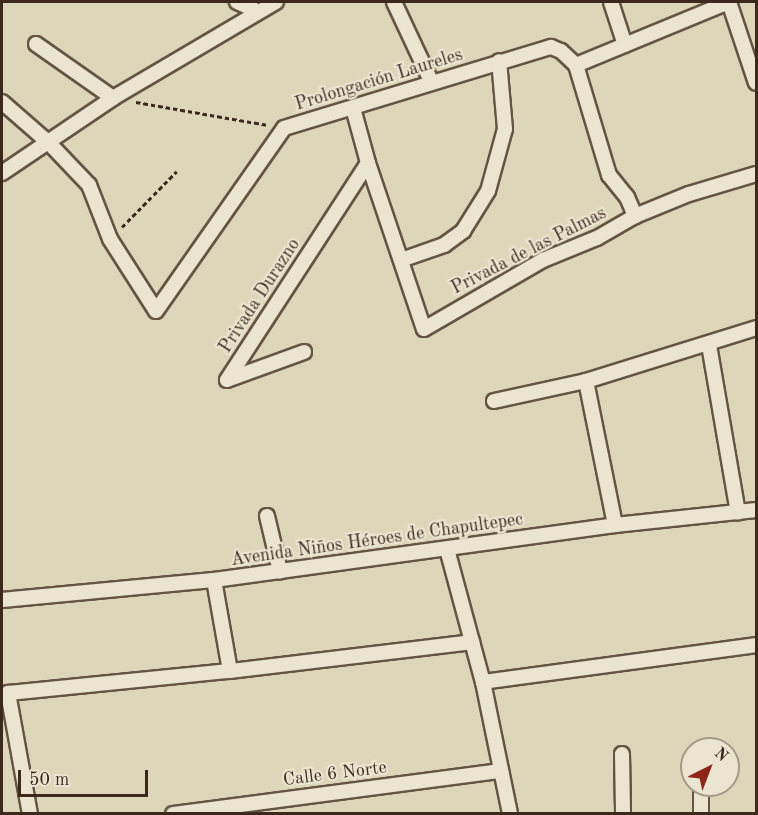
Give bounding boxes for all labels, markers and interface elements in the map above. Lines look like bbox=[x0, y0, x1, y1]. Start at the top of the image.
street label: Prolongación Laureles bbox=[293, 44, 465, 116]
street label: Privada de las Palmas bbox=[448, 203, 610, 299]
street label: Privada Durazno bbox=[215, 235, 305, 357]
street label: Avenida Niños Héroes de Chapultepec bbox=[229, 509, 525, 571]
north arrow bbox=[680, 737, 740, 797]
text: N bbox=[711, 745, 731, 765]
street label: Calle 6 Norte bbox=[282, 757, 388, 791]
scale bar bbox=[21, 758, 152, 796]
text: 50 m bbox=[29, 771, 69, 789]

